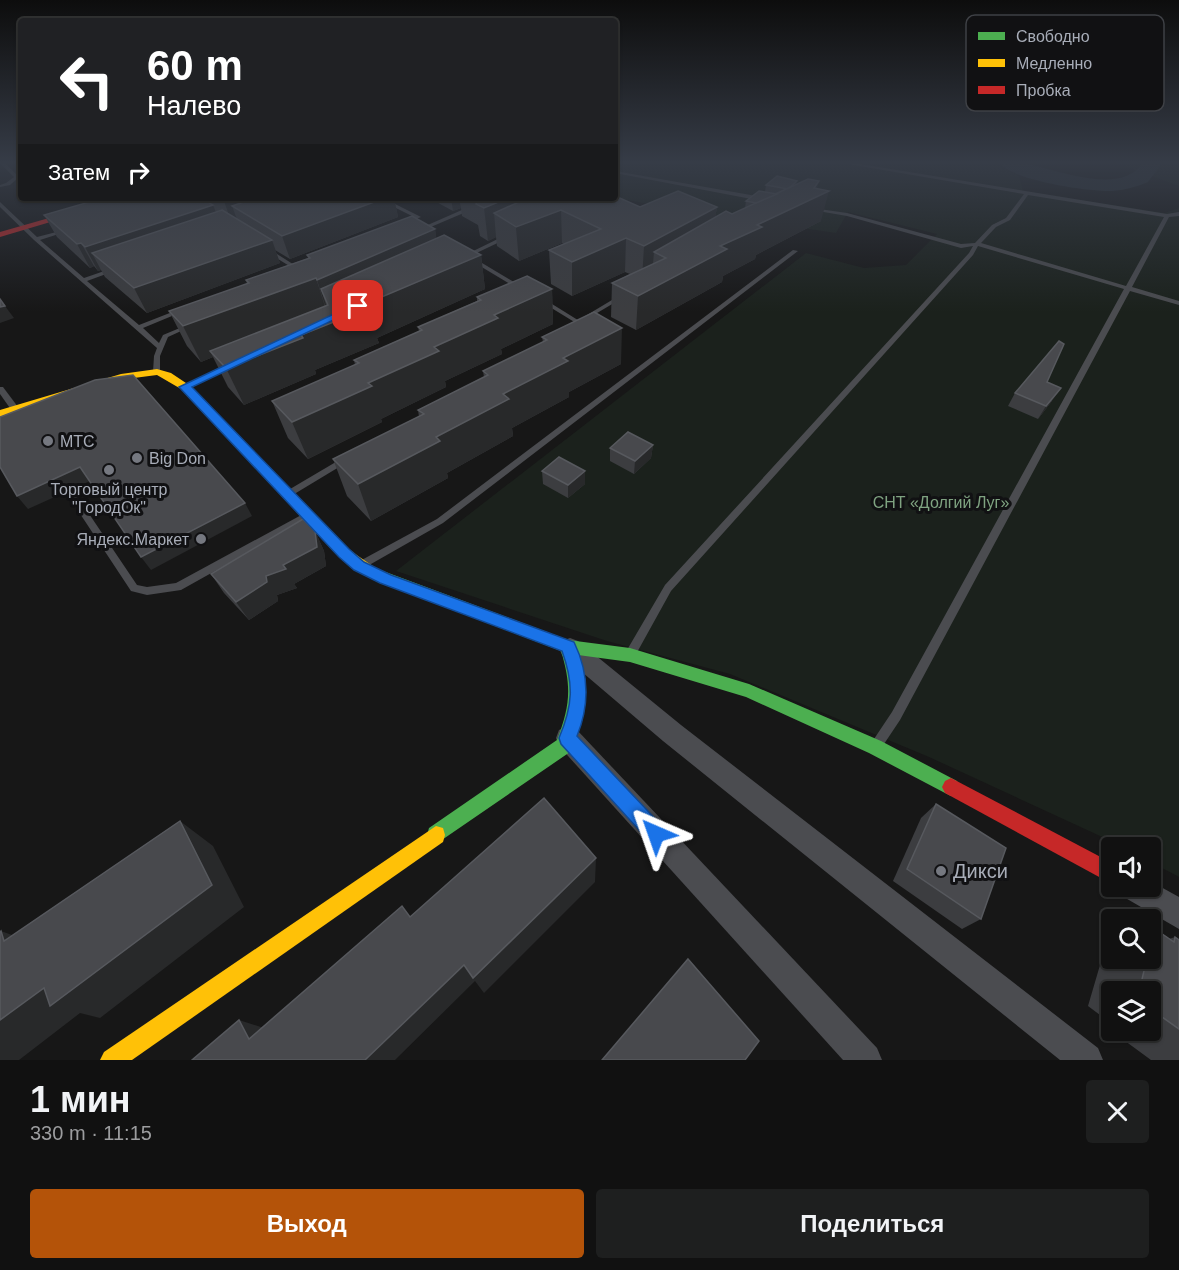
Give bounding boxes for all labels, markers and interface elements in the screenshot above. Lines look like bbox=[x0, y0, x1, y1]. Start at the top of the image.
legend bbox=[966, 15, 1164, 111]
text: Свободно bbox=[1016, 28, 1090, 45]
icon: left bbox=[48, 42, 126, 120]
text: 60 m bbox=[147, 42, 243, 89]
text: Медленно bbox=[1016, 55, 1092, 72]
text: Пробка bbox=[1016, 82, 1071, 99]
text: Налево bbox=[147, 91, 241, 121]
icon: right bbox=[122, 156, 155, 189]
text: Затем bbox=[48, 160, 110, 185]
pin bbox=[332, 280, 383, 331]
icon: arrive bbox=[341, 289, 374, 322]
place label: МТС bbox=[60, 433, 95, 450]
marker: МТС bbox=[41, 434, 55, 448]
place label: Big Don bbox=[149, 450, 206, 467]
marker: Big Don bbox=[130, 451, 144, 465]
marker: Торговый центр "ГородОк" bbox=[102, 463, 116, 477]
place label: Торговый центр "ГородОк" bbox=[50, 481, 168, 516]
park label: СНТ «Долгий Луг» bbox=[873, 494, 1009, 511]
place label: Яндекс.Маркет bbox=[77, 531, 190, 548]
marker: Яндекс.Маркет bbox=[194, 532, 208, 546]
position arrow bbox=[624, 802, 688, 866]
map controls bbox=[1101, 837, 1161, 1041]
button: sound bbox=[1101, 837, 1161, 897]
place label: Дикси bbox=[953, 860, 1008, 882]
marker: Дикси bbox=[934, 864, 948, 878]
button: search bbox=[1101, 909, 1161, 969]
button: layers bbox=[1101, 981, 1161, 1041]
text: 1 мин bbox=[30, 1079, 131, 1120]
button: close bbox=[1086, 1080, 1149, 1143]
text: 330 m · 11:15 bbox=[30, 1122, 152, 1144]
button: Выход bbox=[30, 1189, 584, 1258]
button: Поделиться bbox=[596, 1189, 1149, 1258]

